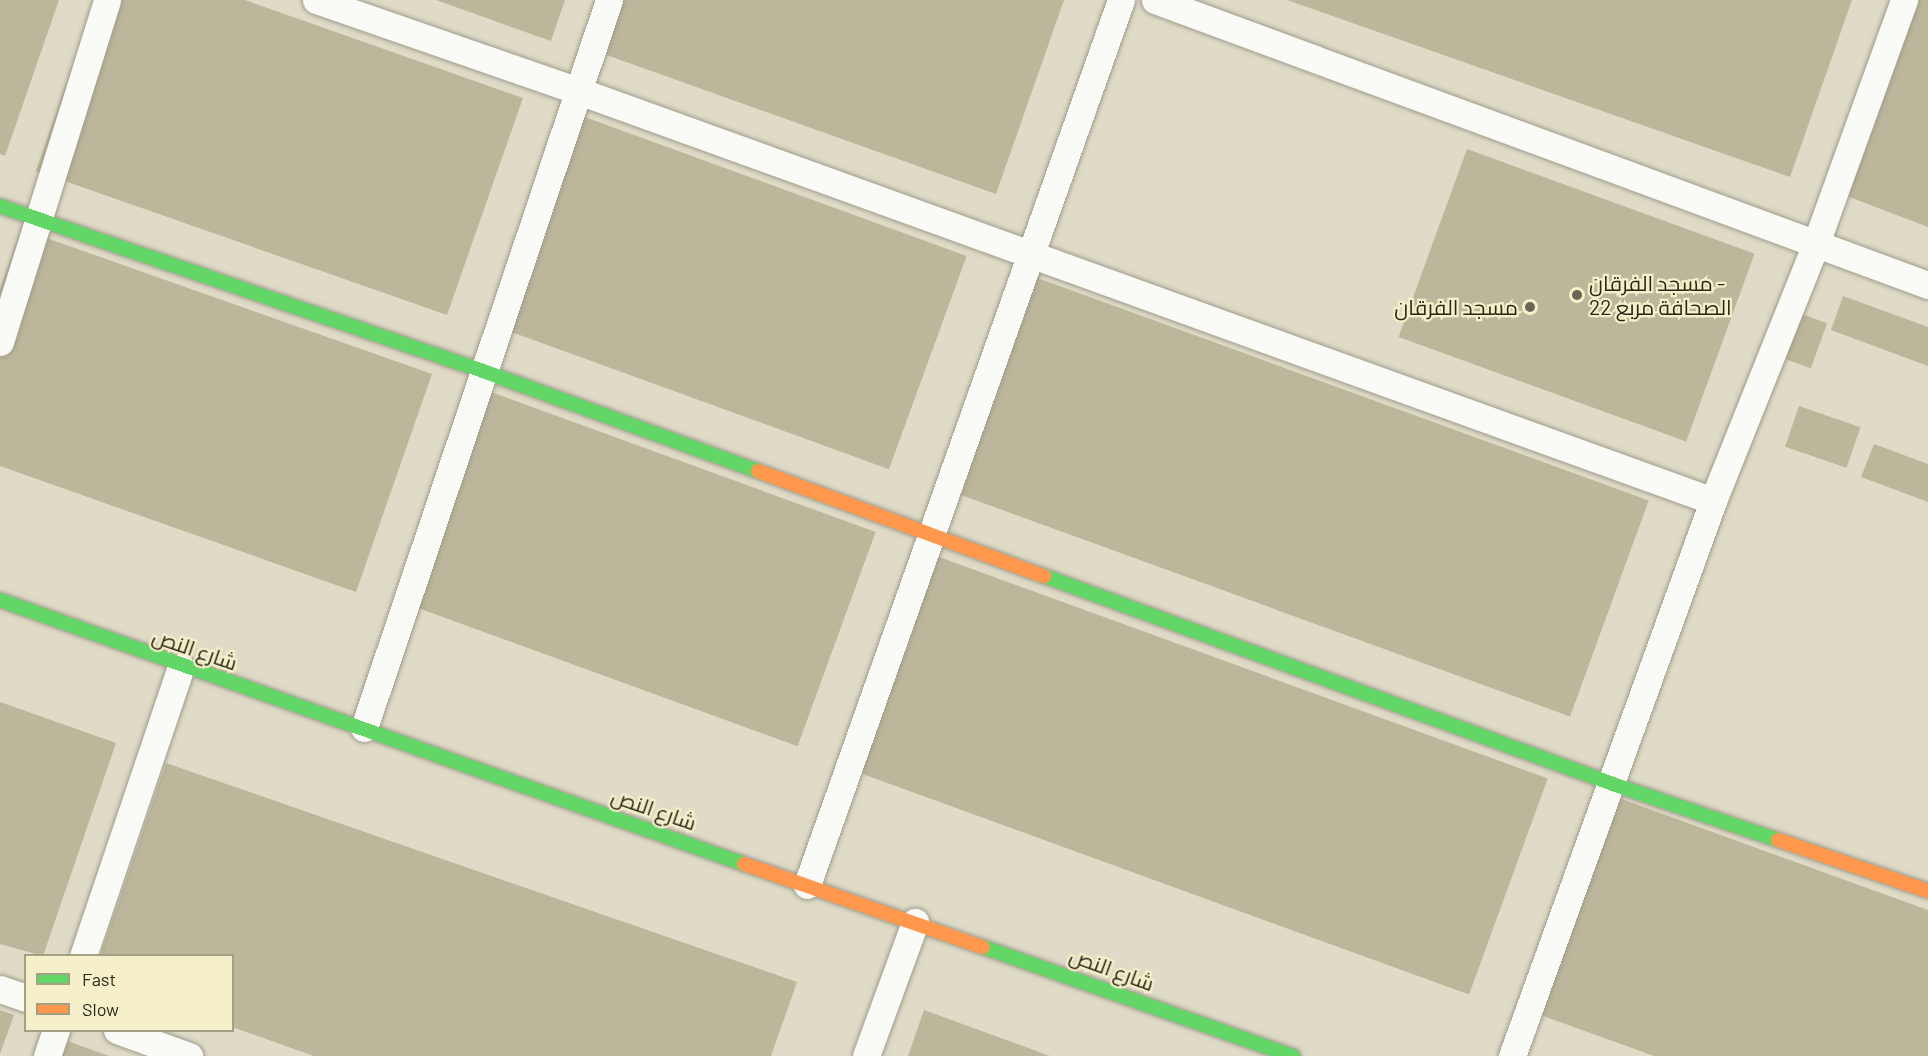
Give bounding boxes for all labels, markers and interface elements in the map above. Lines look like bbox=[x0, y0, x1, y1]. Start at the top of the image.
place label: مسجد الفرقان - الصحافة مربع 22 bbox=[1589, 270, 1732, 320]
marker: مسجد الفرقان - الصحافة مربع 22 bbox=[1570, 288, 1584, 302]
place label: مسجد الفرقان bbox=[1394, 294, 1518, 320]
marker: مسجد الفرقان bbox=[1523, 300, 1537, 314]
street label: شارع النص bbox=[149, 623, 241, 675]
street label: شارع النص bbox=[608, 783, 700, 835]
street label: شارع النص bbox=[1066, 942, 1158, 996]
legend bbox=[24, 954, 234, 1032]
text: Fast bbox=[82, 968, 116, 990]
text: Slow bbox=[82, 998, 119, 1020]

